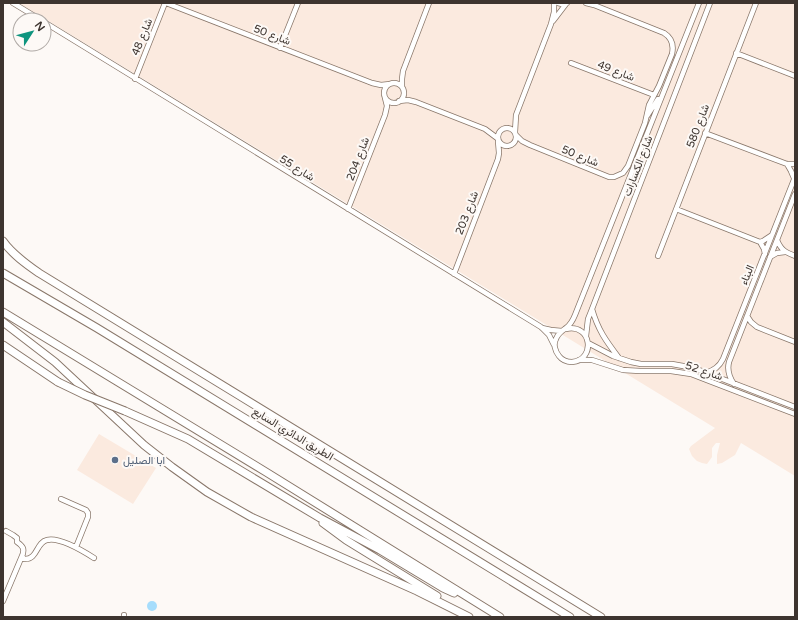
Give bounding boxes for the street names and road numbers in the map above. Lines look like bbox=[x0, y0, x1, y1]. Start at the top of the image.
street label: شارع 48 bbox=[129, 16, 156, 58]
street label: شارع 50 bbox=[251, 22, 293, 49]
street label: شارع 49 bbox=[595, 58, 637, 85]
street label: شارع 580 bbox=[684, 102, 713, 150]
street label: شارع الكسارات bbox=[621, 134, 657, 198]
street label: شارع 204 bbox=[344, 135, 373, 183]
street label: شارع 50 bbox=[559, 143, 601, 170]
street label: شارع 55 bbox=[277, 152, 317, 185]
street label: شارع 203 bbox=[453, 189, 482, 237]
street label: البناء bbox=[737, 263, 757, 287]
street label: شارع 52 bbox=[683, 359, 725, 384]
street label: الطريق الدائري السابع bbox=[249, 405, 336, 466]

